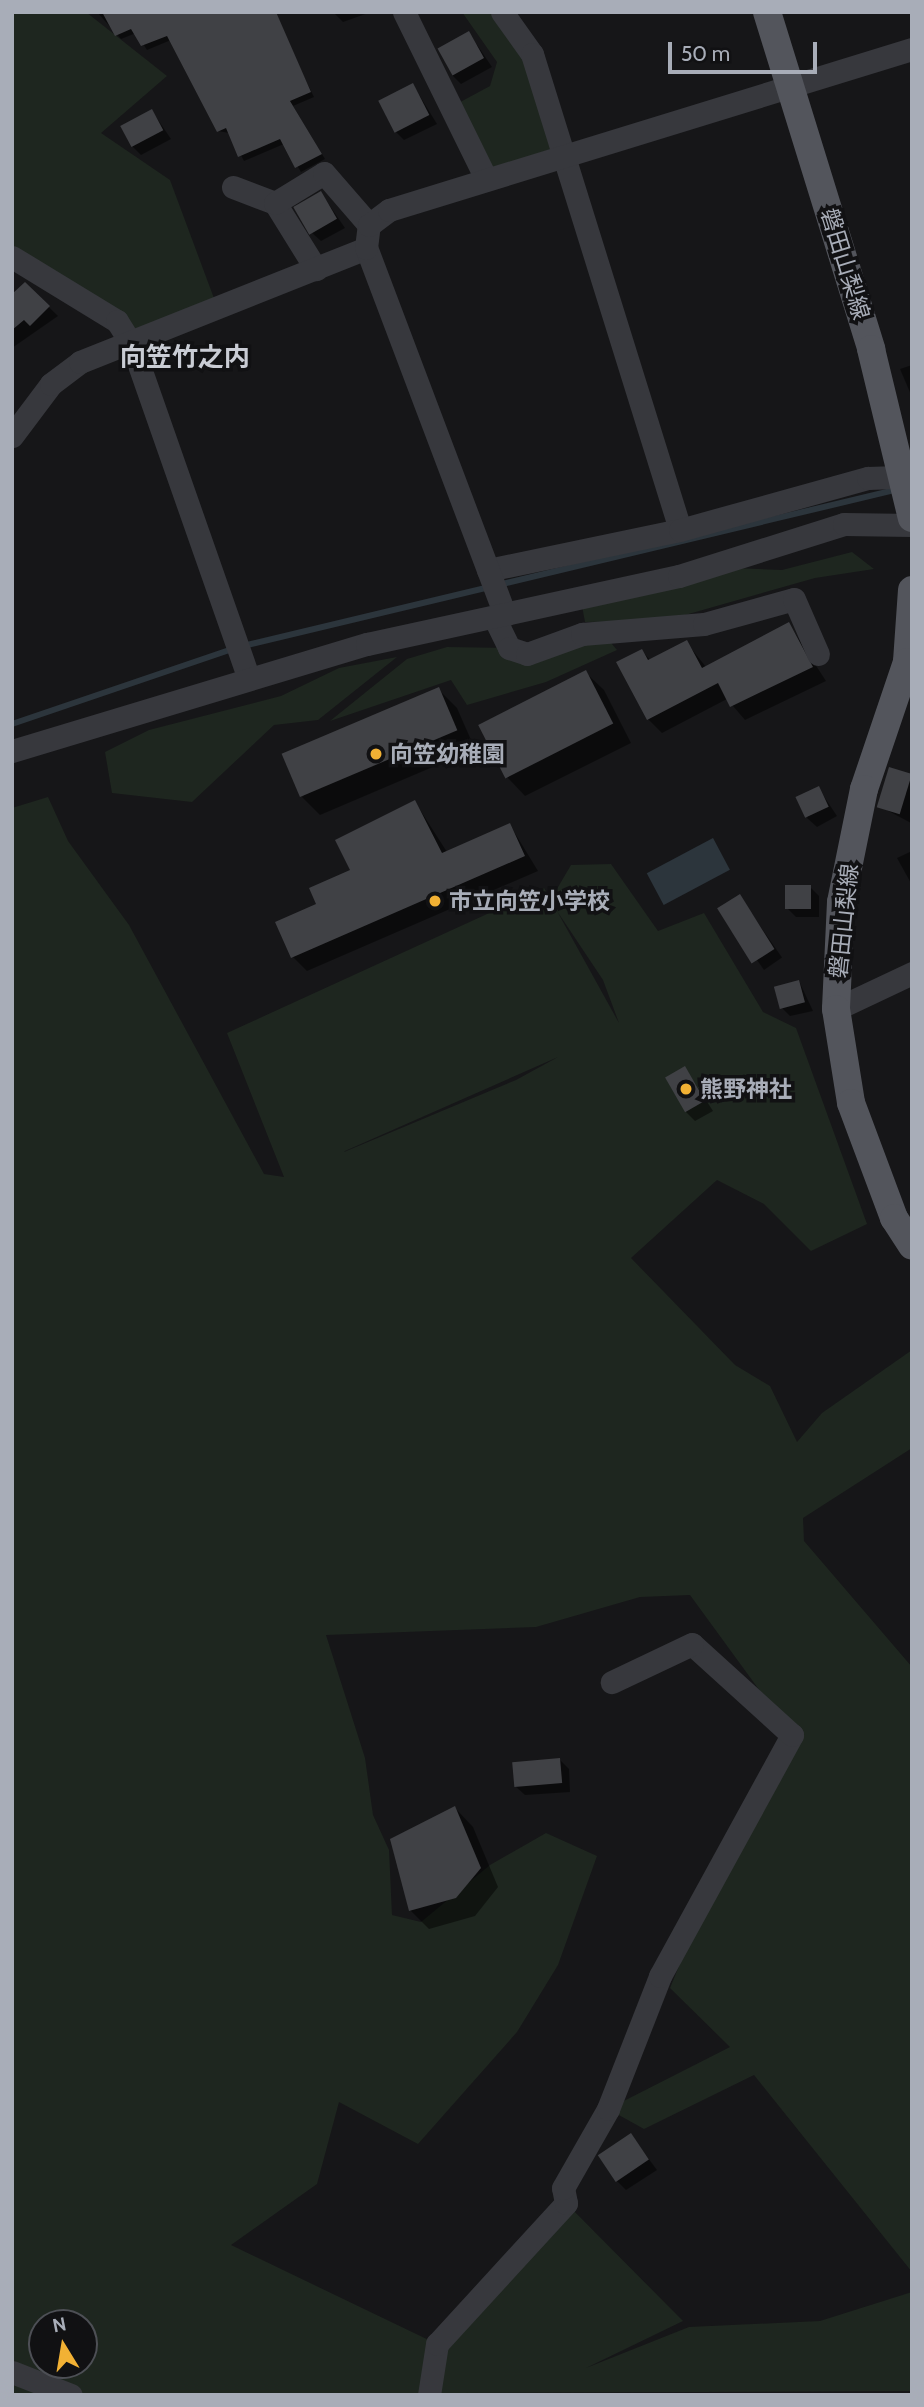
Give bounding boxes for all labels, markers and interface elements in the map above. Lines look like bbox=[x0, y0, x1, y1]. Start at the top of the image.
scale bar bbox=[672, 28, 821, 72]
text: 50 m bbox=[681, 41, 730, 66]
street label: 磐田山梨線 bbox=[815, 205, 875, 323]
district label: 向笠竹之内 bbox=[120, 342, 250, 374]
place label: 向笠幼稚園 bbox=[390, 740, 505, 768]
marker: 向笠幼稚園 bbox=[368, 746, 384, 762]
street label: 磐田山梨線 bbox=[824, 862, 864, 980]
place label: 市立向笠小学校 bbox=[449, 887, 610, 915]
marker: 市立向笠小学校 bbox=[427, 893, 443, 909]
place label: 熊野神社 bbox=[700, 1075, 792, 1103]
marker: 熊野神社 bbox=[678, 1081, 694, 1097]
north arrow bbox=[28, 2309, 98, 2379]
text: N bbox=[50, 2312, 68, 2337]

